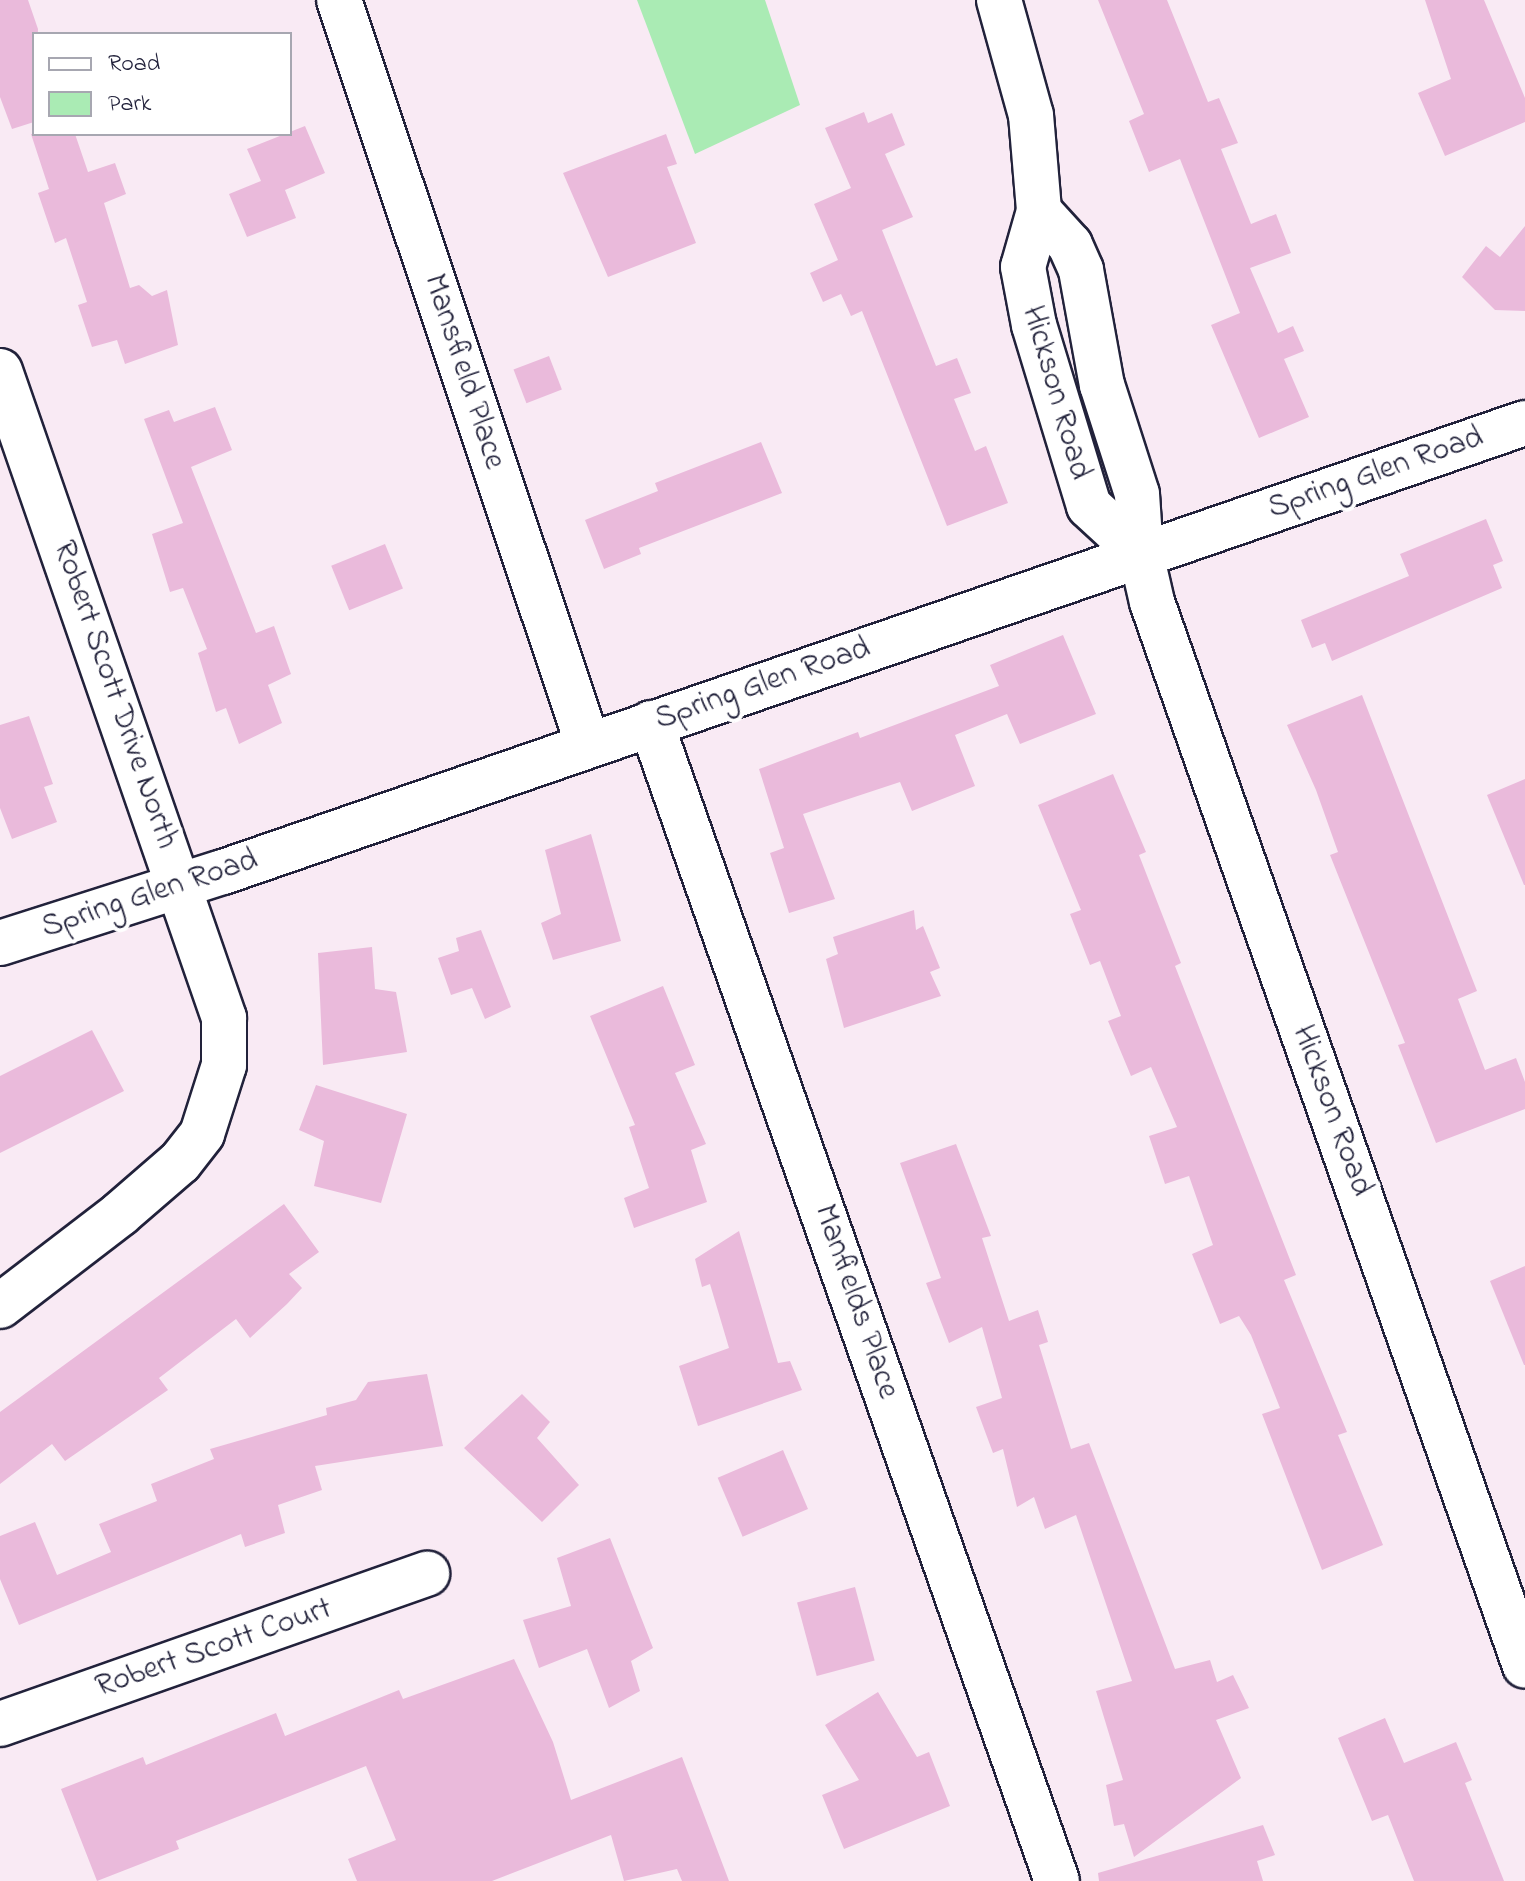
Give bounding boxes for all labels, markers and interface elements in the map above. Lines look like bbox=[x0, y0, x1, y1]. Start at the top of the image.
legend bbox=[32, 32, 292, 136]
text: Road bbox=[108, 47, 160, 82]
text: Park bbox=[108, 87, 151, 122]
street label: Mansfield Place bbox=[413, 270, 513, 474]
street label: Hickson Road bbox=[1012, 302, 1098, 484]
street label: Spring Glen Road bbox=[1263, 419, 1489, 529]
street label: Robert Scott Drive North bbox=[43, 536, 185, 854]
street label: Spring Glen Road bbox=[650, 630, 876, 740]
street label: Spring Glen Road bbox=[37, 842, 263, 948]
street label: Hickson Road bbox=[1282, 1020, 1380, 1202]
street label: Manfields Place bbox=[804, 1200, 906, 1404]
street label: Robert Scott Court bbox=[91, 1591, 337, 1707]

